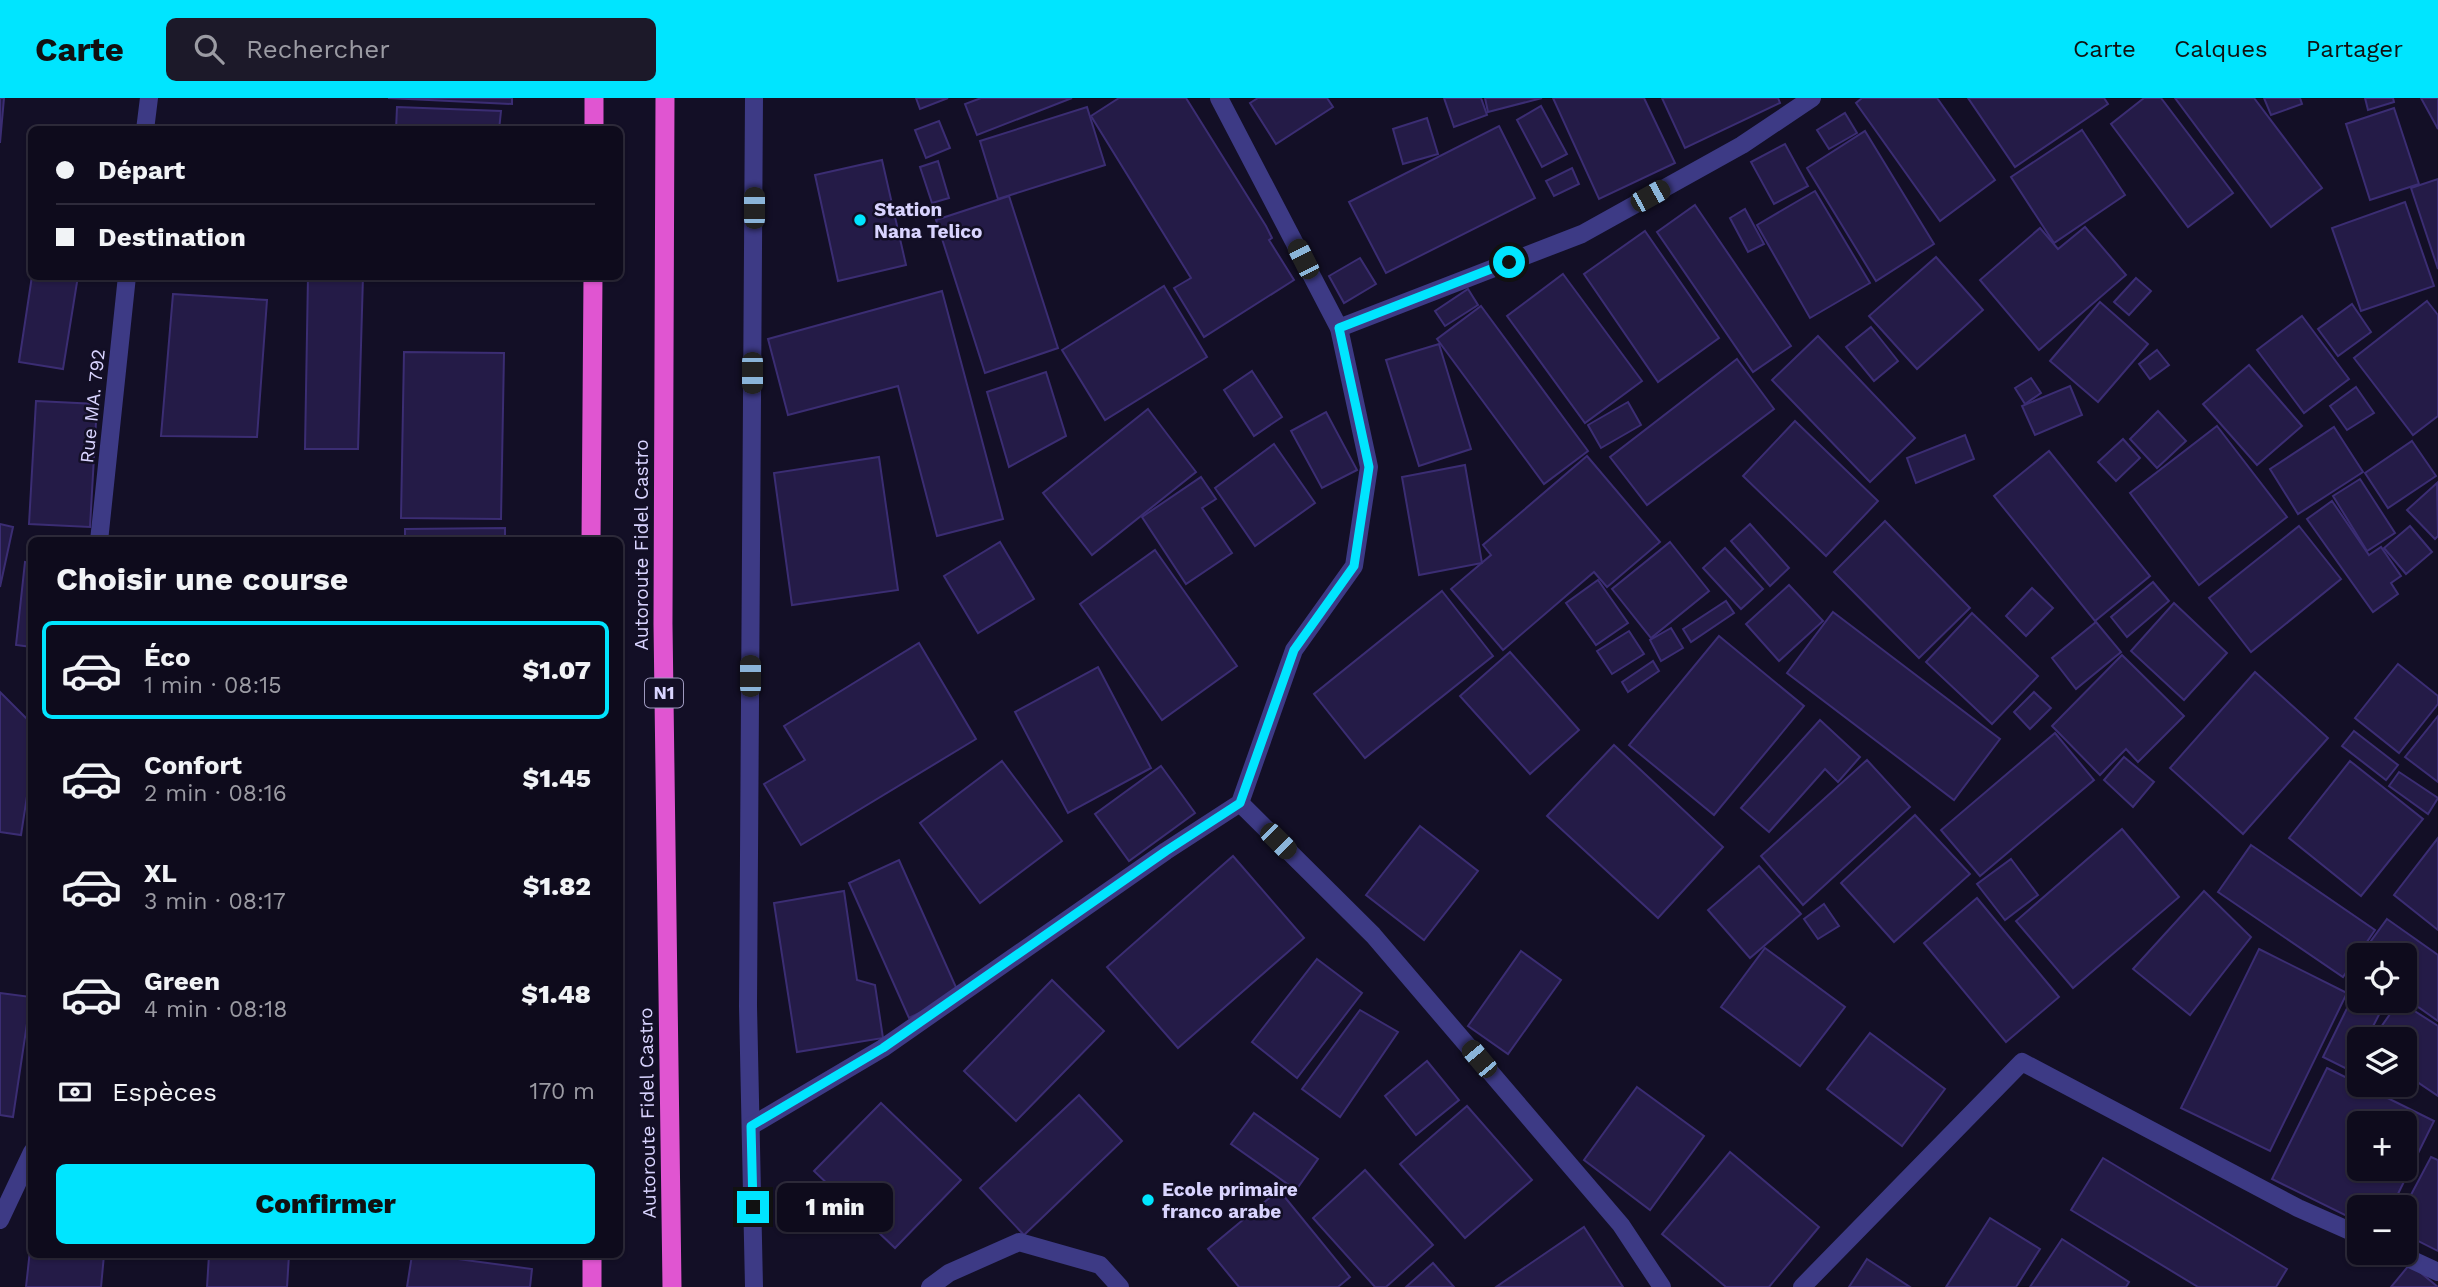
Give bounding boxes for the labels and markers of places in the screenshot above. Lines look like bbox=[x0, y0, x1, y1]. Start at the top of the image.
place label: Station Nana Telico bbox=[874, 198, 982, 243]
marker: Station Nana Telico bbox=[852, 212, 868, 228]
place label: Ecole primaire franco arabe bbox=[1162, 1178, 1298, 1223]
marker: Ecole primaire franco arabe bbox=[1140, 1192, 1156, 1208]

